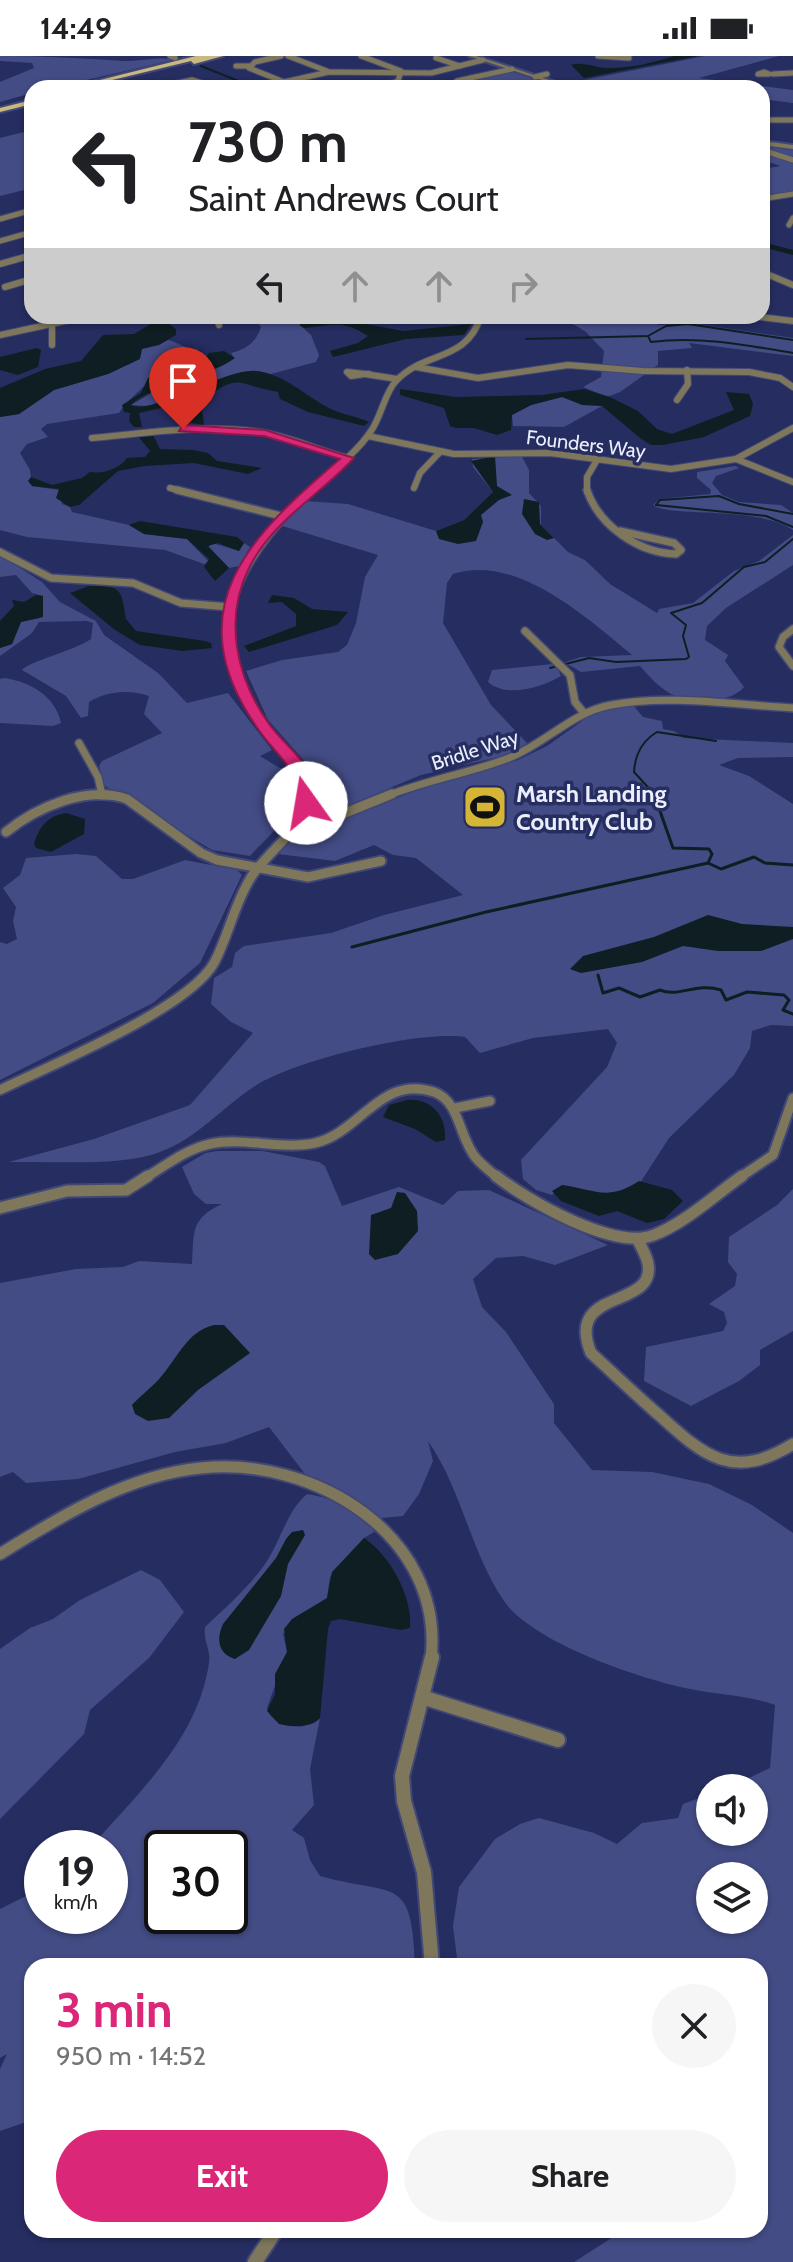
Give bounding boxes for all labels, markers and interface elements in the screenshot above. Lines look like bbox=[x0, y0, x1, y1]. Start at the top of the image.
text: 14:49 bbox=[40, 10, 112, 47]
text: 730 m bbox=[188, 108, 348, 176]
icon: left bbox=[56, 112, 160, 216]
text: Saint Andrews Court bbox=[188, 176, 499, 220]
icon: left bbox=[249, 264, 293, 308]
icon: ahead bbox=[333, 264, 377, 308]
icon: ahead bbox=[417, 264, 461, 308]
icon: right bbox=[501, 264, 545, 308]
pin bbox=[149, 347, 217, 429]
icon: arrive bbox=[161, 359, 205, 403]
street label: Founders Way bbox=[525, 425, 647, 463]
street label: Bridle Way bbox=[428, 725, 522, 775]
position arrow bbox=[264, 761, 348, 845]
place label: Marsh Landing Country Club bbox=[516, 779, 666, 836]
sports icon: Marsh Landing Country Club bbox=[461, 783, 509, 831]
map controls bbox=[696, 1774, 768, 1934]
button: sound bbox=[696, 1774, 768, 1846]
speed limit sign: 30 bbox=[144, 1830, 248, 1934]
text: 19 bbox=[57, 1847, 95, 1896]
button: layers bbox=[696, 1862, 768, 1934]
text: km/h bbox=[54, 1890, 98, 1914]
text: 3 min bbox=[56, 1981, 172, 2039]
button: close bbox=[652, 1984, 736, 2068]
text: 950 m · 14:52 bbox=[56, 2040, 206, 2072]
button: Exit bbox=[56, 2130, 388, 2222]
button: Share bbox=[404, 2130, 736, 2222]

